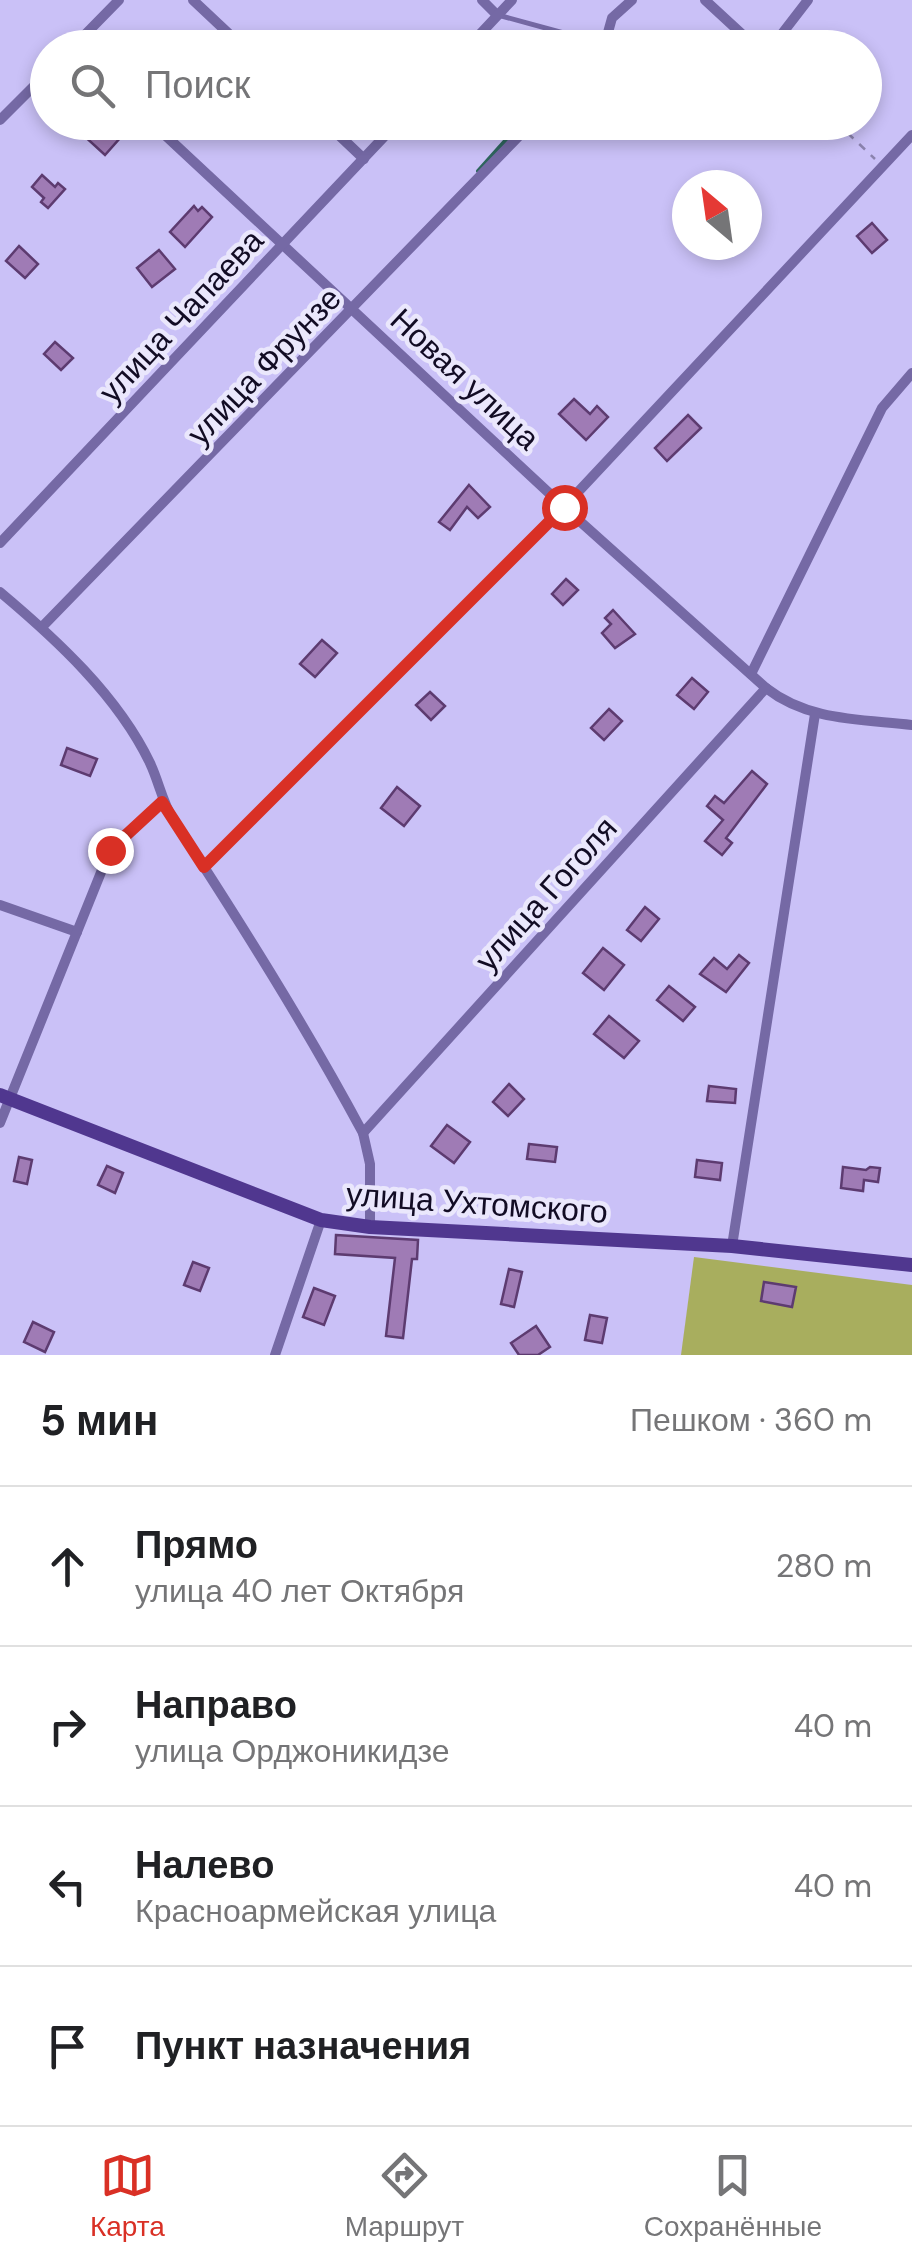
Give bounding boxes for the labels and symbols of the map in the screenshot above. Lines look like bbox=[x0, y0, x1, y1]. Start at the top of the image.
north arrow bbox=[672, 170, 762, 260]
street label: улица Чапаева bbox=[90, 220, 273, 412]
street label: улица Фрунзе bbox=[178, 278, 350, 454]
street label: Новая улица bbox=[382, 299, 549, 459]
route start bbox=[542, 485, 588, 531]
street label: улица Гоголя bbox=[466, 808, 626, 980]
route end bbox=[88, 828, 134, 874]
street label: улица Ухтомского bbox=[345, 1173, 609, 1233]

